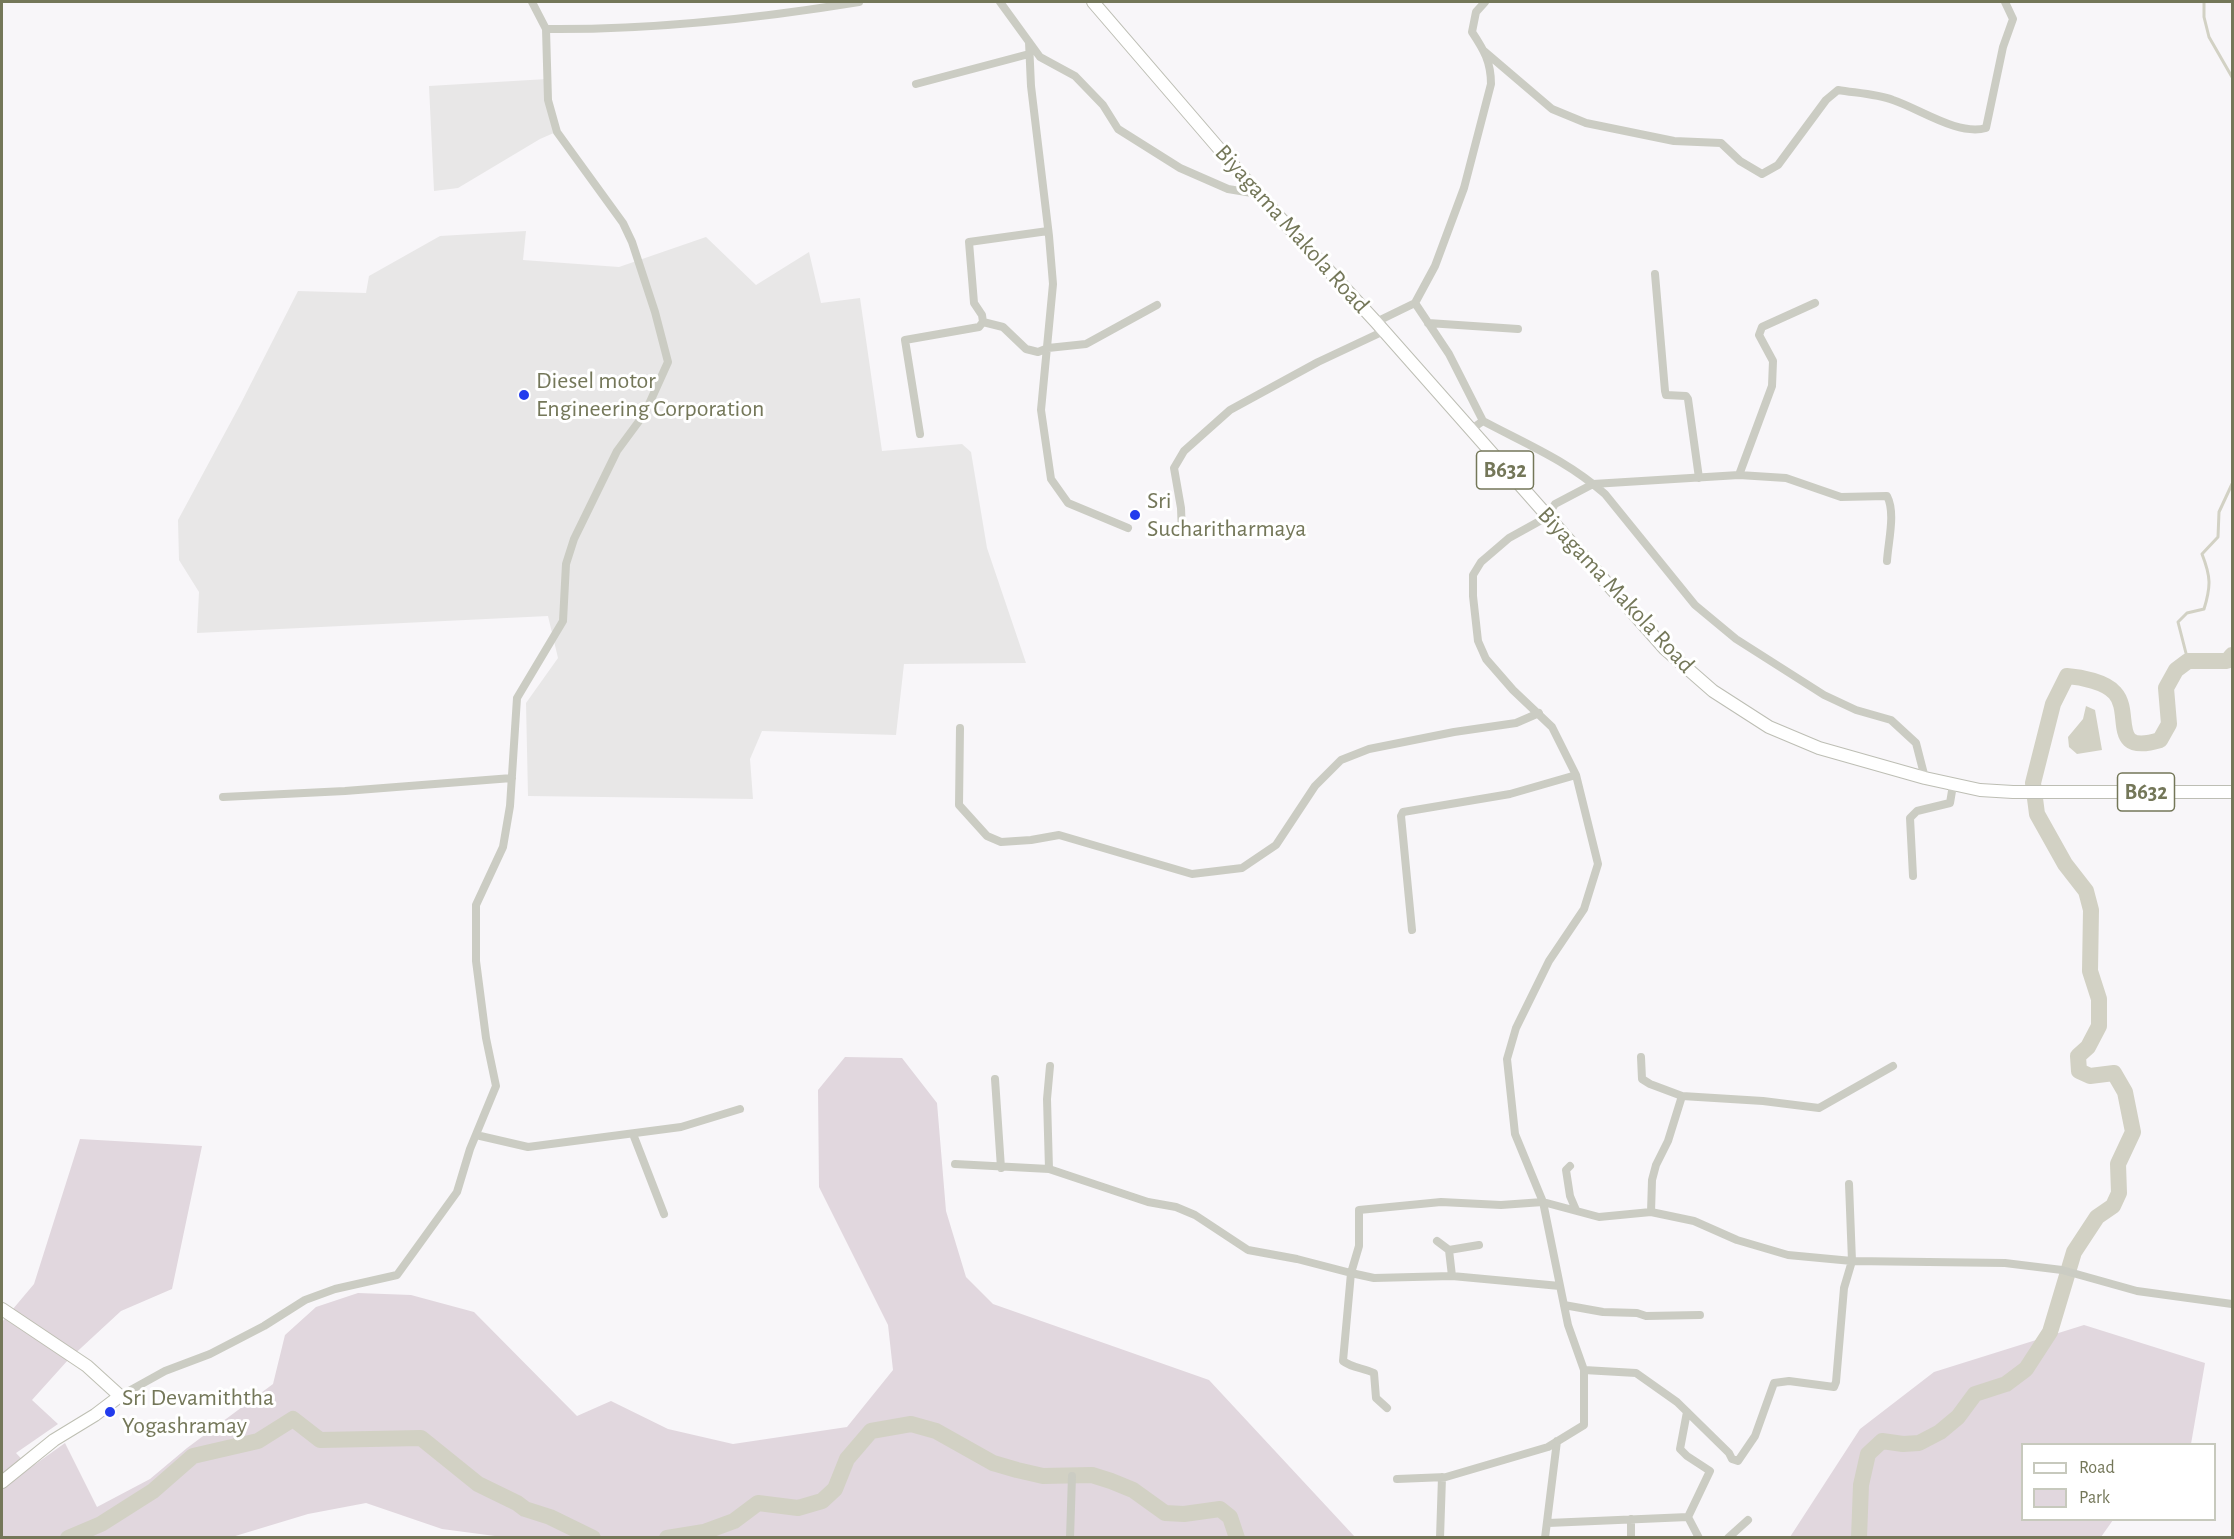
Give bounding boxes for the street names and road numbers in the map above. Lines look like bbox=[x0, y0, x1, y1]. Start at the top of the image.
street label: Biyagama Makola Road bbox=[1209, 139, 1375, 319]
road number: B632 bbox=[1476, 451, 1534, 489]
street label: Biyagama Makola Road bbox=[1531, 501, 1701, 679]
road number: B632 bbox=[2118, 773, 2174, 811]

